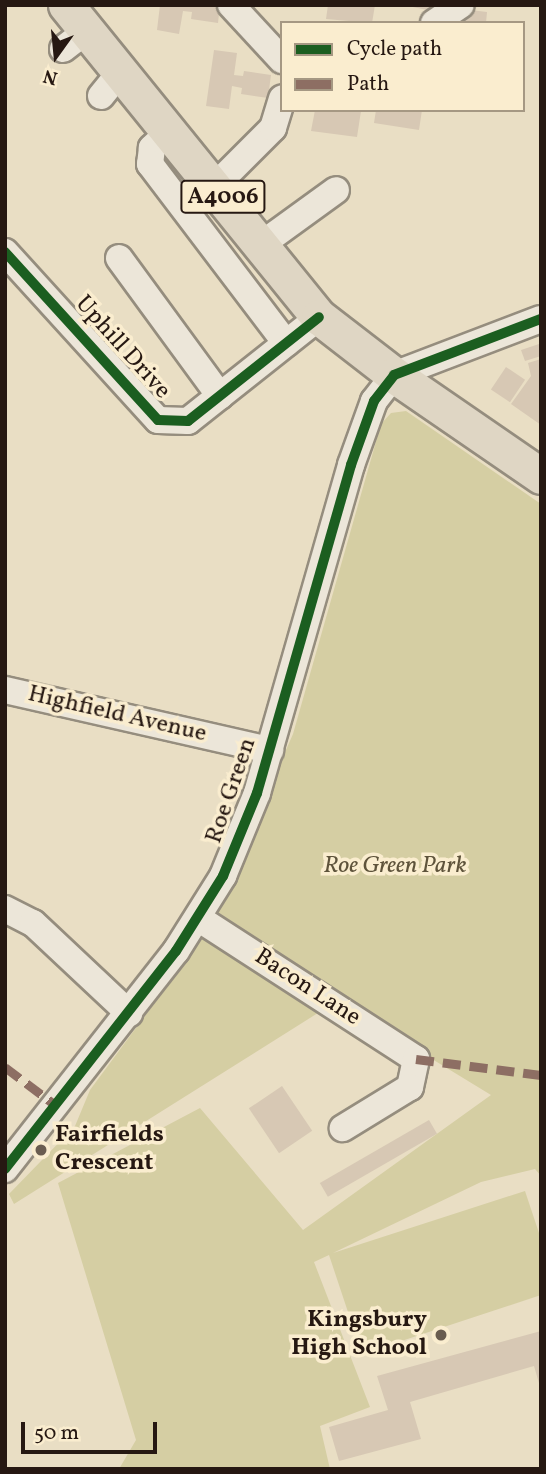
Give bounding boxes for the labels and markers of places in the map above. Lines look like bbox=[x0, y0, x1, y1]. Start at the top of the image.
place label: Fairfields Crescent bbox=[55, 1122, 164, 1178]
marker: Fairfields Crescent bbox=[33, 1142, 49, 1158]
place label: Kingsbury High School bbox=[291, 1307, 427, 1363]
marker: Kingsbury High School bbox=[433, 1327, 449, 1343]

